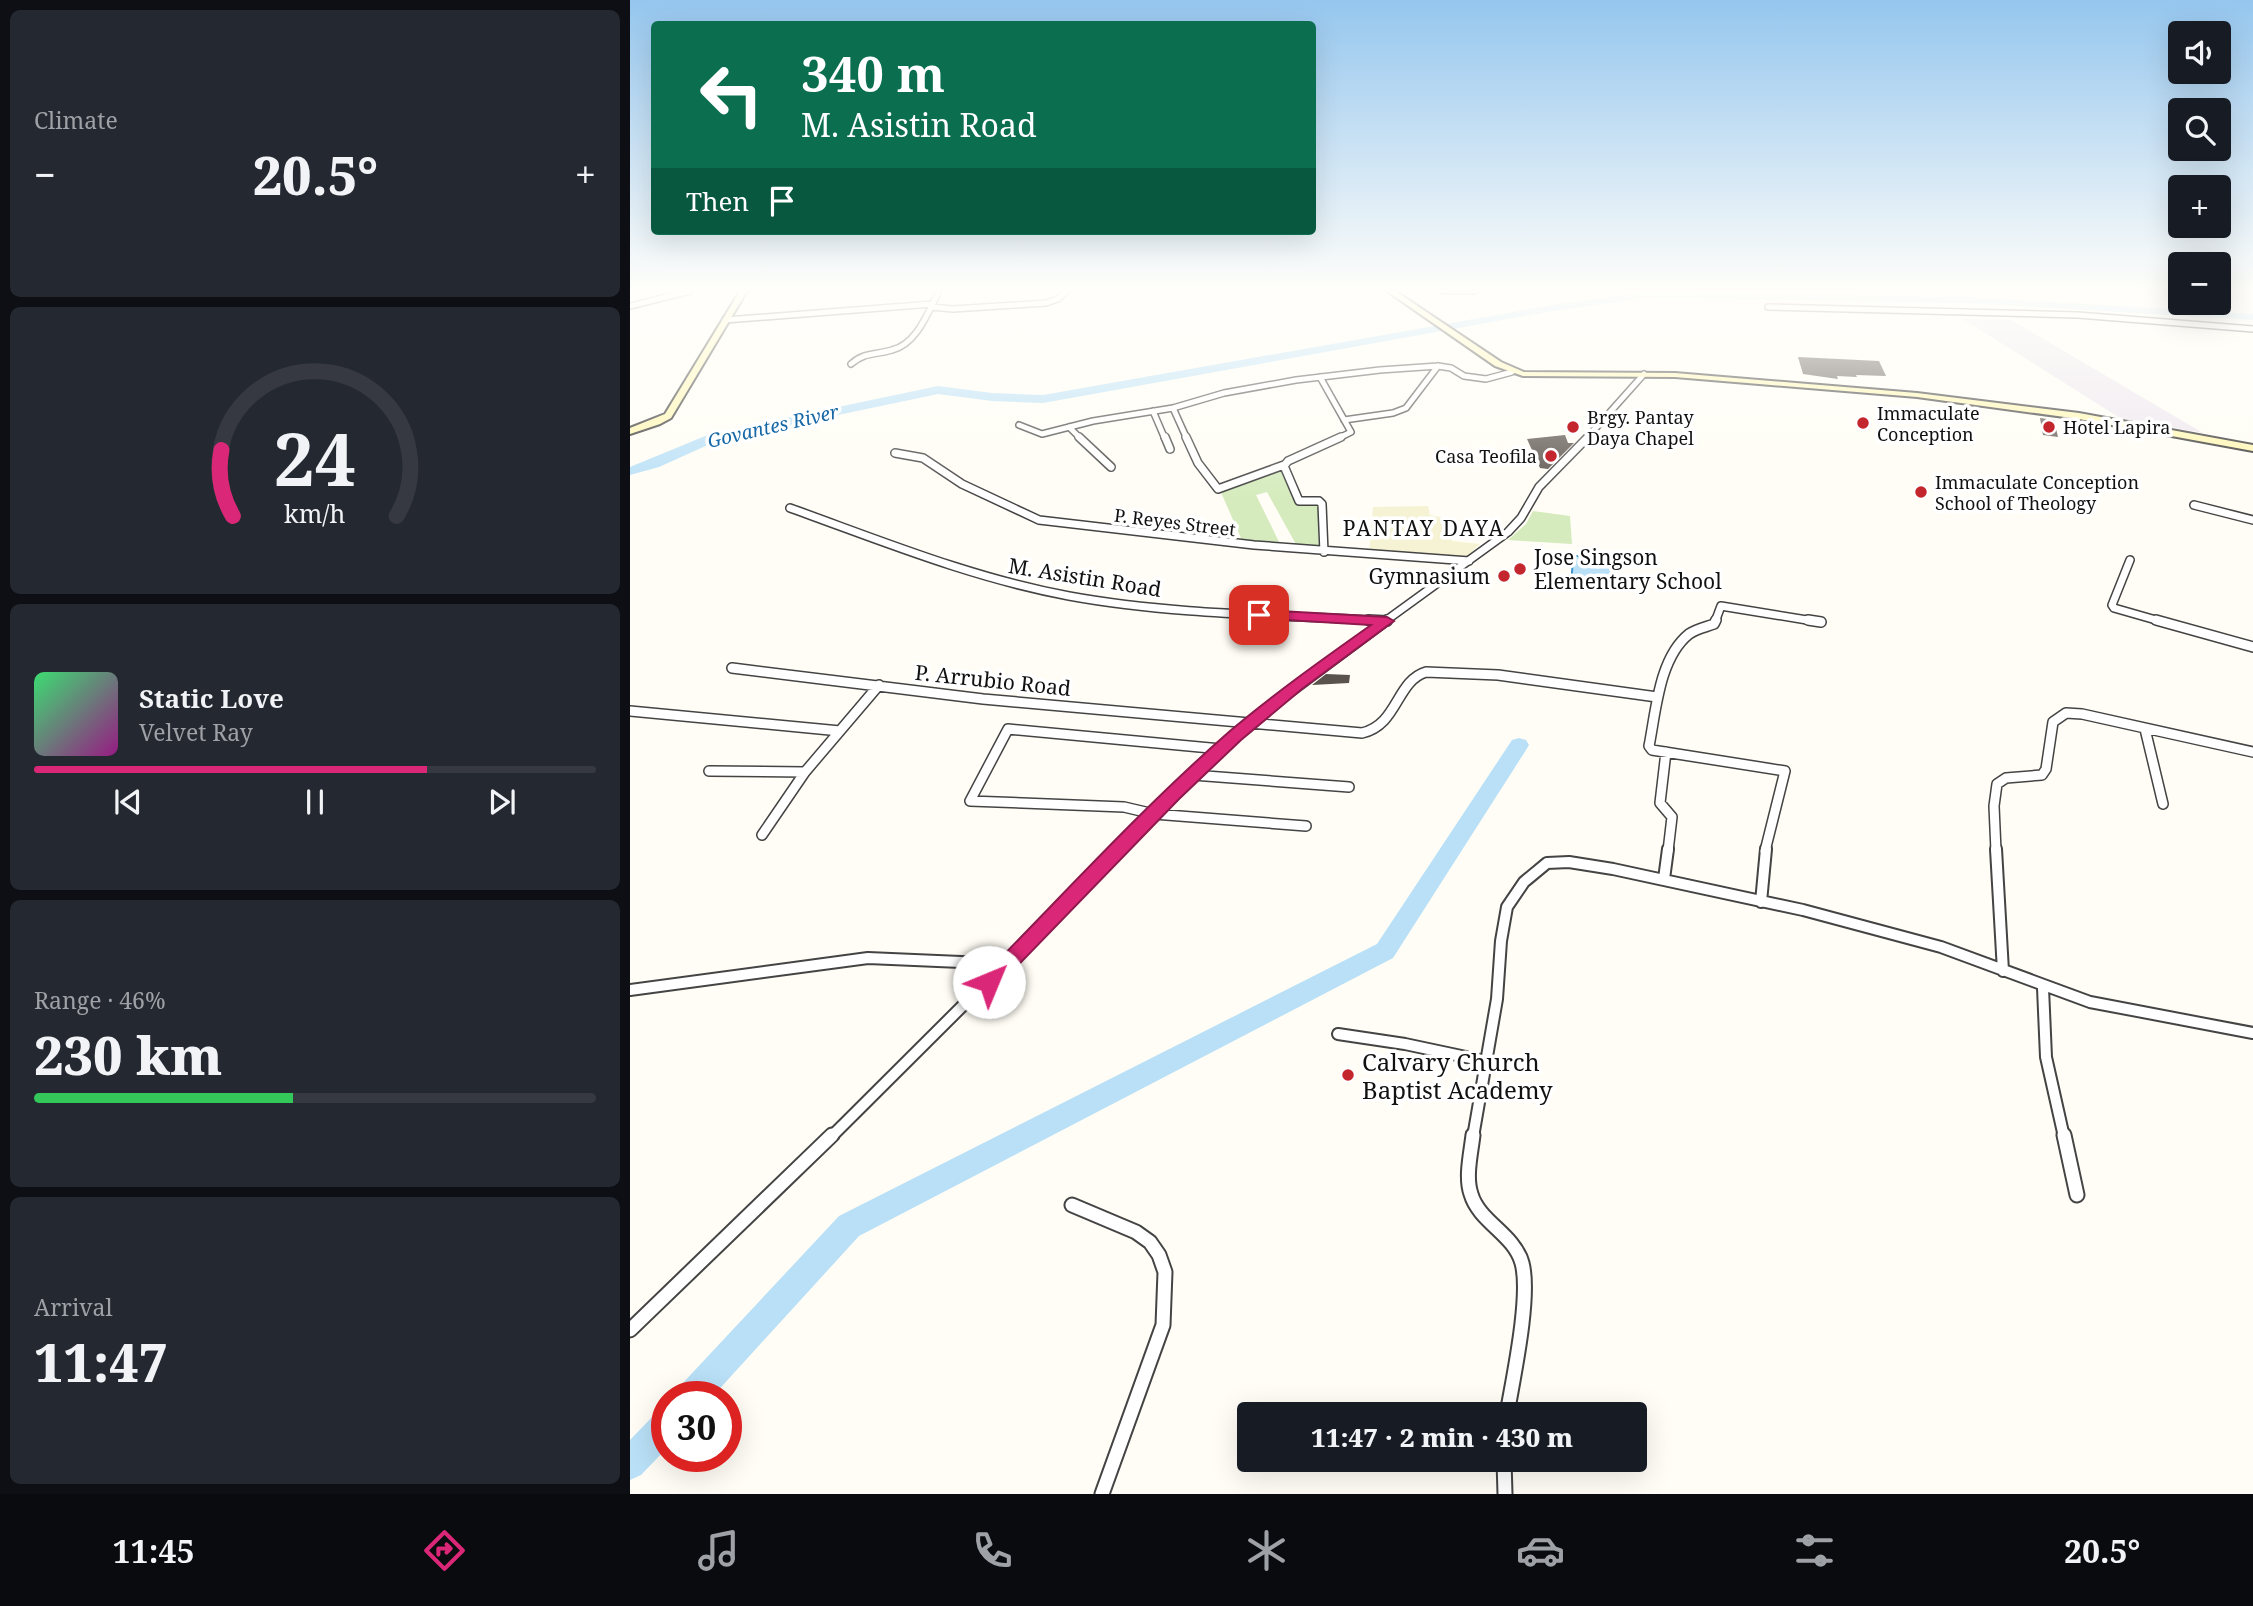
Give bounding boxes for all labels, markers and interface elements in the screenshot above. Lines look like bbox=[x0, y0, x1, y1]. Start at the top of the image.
map controls bbox=[2168, 21, 2231, 315]
button: sound bbox=[2168, 21, 2231, 84]
text: 340 m bbox=[801, 40, 945, 106]
icon: left bbox=[686, 49, 777, 140]
button: search bbox=[2168, 98, 2231, 161]
text: M. Asistin Road bbox=[801, 103, 1037, 146]
text: Climate bbox=[34, 104, 118, 136]
text: 20.5° bbox=[253, 139, 378, 210]
text: − bbox=[34, 148, 56, 200]
text: + bbox=[575, 148, 596, 200]
button: + bbox=[2168, 175, 2231, 238]
icon: arrive bbox=[763, 182, 801, 220]
text: Then bbox=[686, 183, 749, 219]
button: − bbox=[2168, 252, 2231, 315]
water label: Govantes River bbox=[705, 398, 841, 454]
place label: Immaculate Conception bbox=[1877, 401, 1980, 446]
place label: Brgy. Pantay Daya Chapel bbox=[1587, 405, 1694, 450]
text: 24 bbox=[274, 409, 356, 508]
marker: Immaculate Conception bbox=[1855, 415, 1871, 431]
place label: Hotel Lapira bbox=[2063, 415, 2170, 439]
marker: Brgy. Pantay Daya Chapel bbox=[1565, 419, 1581, 435]
marker: Hotel Lapira bbox=[2041, 419, 2057, 435]
place label: Casa Teofila bbox=[1435, 444, 1537, 468]
marker: Casa Teofila bbox=[1543, 448, 1559, 464]
place label: Immaculate Conception School of Theology bbox=[1935, 470, 2139, 515]
marker: Immaculate Conception School of Theology bbox=[1913, 484, 1929, 500]
text: km/h bbox=[284, 496, 346, 530]
street label: P. Reyes Street bbox=[1113, 503, 1237, 541]
district label: PANTAY DAYA bbox=[1343, 514, 1505, 542]
place label: Jose Singson Elementary School bbox=[1533, 543, 1722, 595]
street label: M. Asistin Road bbox=[1006, 551, 1164, 603]
marker: Jose Singson Elementary School bbox=[1512, 561, 1528, 577]
place label: Gymnasium bbox=[1369, 562, 1490, 590]
marker: Gymnasium bbox=[1496, 568, 1512, 584]
pin bbox=[1229, 585, 1289, 645]
icon: arrive bbox=[1240, 596, 1278, 634]
street label: P. Arrubio Road bbox=[914, 658, 1072, 702]
text: Static Love bbox=[139, 680, 284, 716]
text: Velvet Ray bbox=[139, 716, 253, 748]
icon: previous bbox=[109, 783, 147, 821]
icon: pause bbox=[296, 783, 334, 821]
icon: next bbox=[483, 783, 521, 821]
position arrow bbox=[952, 945, 1026, 1019]
text: Range · 46% bbox=[34, 984, 166, 1016]
text: 230 km bbox=[34, 1019, 222, 1090]
place label: Calvary Church Baptist Academy bbox=[1362, 1045, 1553, 1106]
marker: Calvary Church Baptist Academy bbox=[1340, 1067, 1356, 1083]
text: Arrival bbox=[34, 1291, 113, 1323]
text: 11:47 bbox=[34, 1326, 168, 1397]
speed limit sign: 30 bbox=[651, 1381, 742, 1472]
text: 11:47 · 2 min · 430 m bbox=[1311, 1419, 1573, 1455]
icon: directions bbox=[420, 1526, 469, 1575]
icon: music bbox=[694, 1526, 743, 1575]
icon: phone bbox=[968, 1526, 1017, 1575]
icon: climate bbox=[1242, 1526, 1291, 1575]
icon: car bbox=[1516, 1526, 1565, 1575]
icon: filters bbox=[1790, 1526, 1839, 1575]
text: 11:45 bbox=[113, 1529, 195, 1572]
text: 20.5° bbox=[2064, 1529, 2140, 1572]

